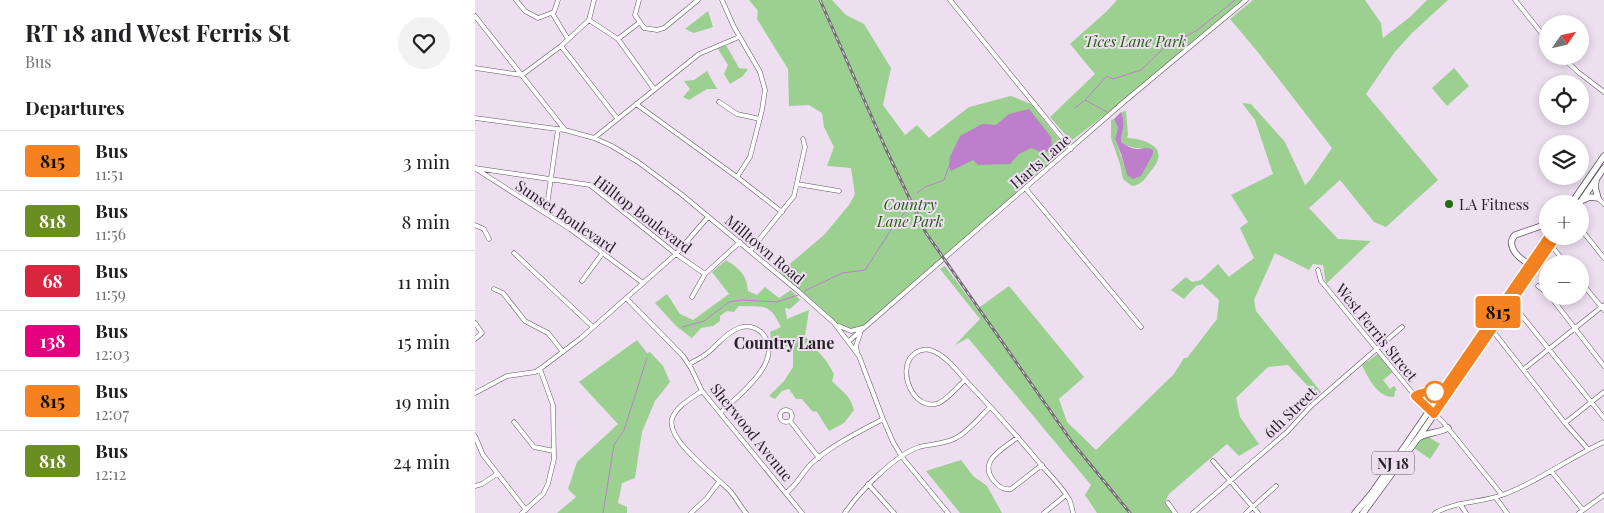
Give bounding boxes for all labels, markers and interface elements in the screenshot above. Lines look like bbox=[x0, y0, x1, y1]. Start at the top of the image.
north arrow bbox=[1539, 15, 1589, 65]
map controls bbox=[1539, 15, 1589, 305]
text: RT 18 and West Ferris St bbox=[25, 16, 290, 48]
button: heart bbox=[398, 17, 450, 69]
park label: Tices Lane Park bbox=[1084, 31, 1186, 51]
text: Bus bbox=[25, 51, 51, 72]
button: locate bbox=[1539, 75, 1589, 125]
text: Departures bbox=[25, 94, 125, 120]
street label: Harts Lane bbox=[1006, 129, 1074, 193]
button: layers bbox=[1539, 135, 1589, 185]
text: Bus bbox=[95, 137, 128, 163]
text: 3 min bbox=[403, 148, 450, 174]
text: 815 bbox=[40, 149, 65, 173]
text: 11:51 bbox=[95, 163, 124, 184]
street label: Hilltop Boulevard bbox=[590, 170, 696, 258]
street label: Sunset Boulevard bbox=[512, 175, 620, 257]
park label: Country Lane Park bbox=[876, 194, 943, 231]
place label: LA Fitness bbox=[1459, 194, 1529, 214]
button: + bbox=[1539, 195, 1589, 245]
text: Bus bbox=[95, 197, 128, 223]
marker: LA Fitness bbox=[1443, 198, 1455, 210]
text: 8 min bbox=[402, 208, 450, 234]
text: 818 bbox=[39, 209, 66, 233]
street label: Milltown Road bbox=[721, 210, 809, 288]
text: 11:56 bbox=[95, 223, 126, 244]
button: − bbox=[1539, 255, 1589, 305]
text: Bus bbox=[95, 257, 128, 283]
text: 11 min bbox=[397, 268, 450, 294]
text: 68 bbox=[42, 269, 63, 293]
street label: West Ferris Street bbox=[1331, 278, 1423, 385]
text: 11:59 bbox=[95, 283, 126, 304]
line badge: 815 bbox=[1469, 296, 1527, 328]
text: 815 bbox=[1485, 300, 1511, 324]
text: Bus bbox=[95, 317, 128, 343]
text: 15 min bbox=[397, 328, 450, 354]
text: 138 bbox=[40, 329, 65, 353]
district label: Country Lane bbox=[734, 332, 834, 353]
text: 12:03 bbox=[95, 343, 130, 364]
text: Bus bbox=[95, 377, 128, 403]
street label: Sherwood Avenue bbox=[706, 379, 798, 485]
street label: 6th Street bbox=[1259, 381, 1321, 442]
unlabelled marker bbox=[1424, 381, 1446, 403]
text: 19 min bbox=[395, 388, 450, 414]
text: 815 bbox=[40, 389, 65, 413]
text: 12:07 bbox=[95, 403, 129, 424]
text: Bus bbox=[95, 437, 128, 463]
text: 24 min bbox=[393, 448, 450, 474]
text: 818 bbox=[39, 449, 66, 473]
road number: NJ 18 bbox=[1372, 452, 1414, 474]
text: 12:12 bbox=[95, 463, 126, 484]

